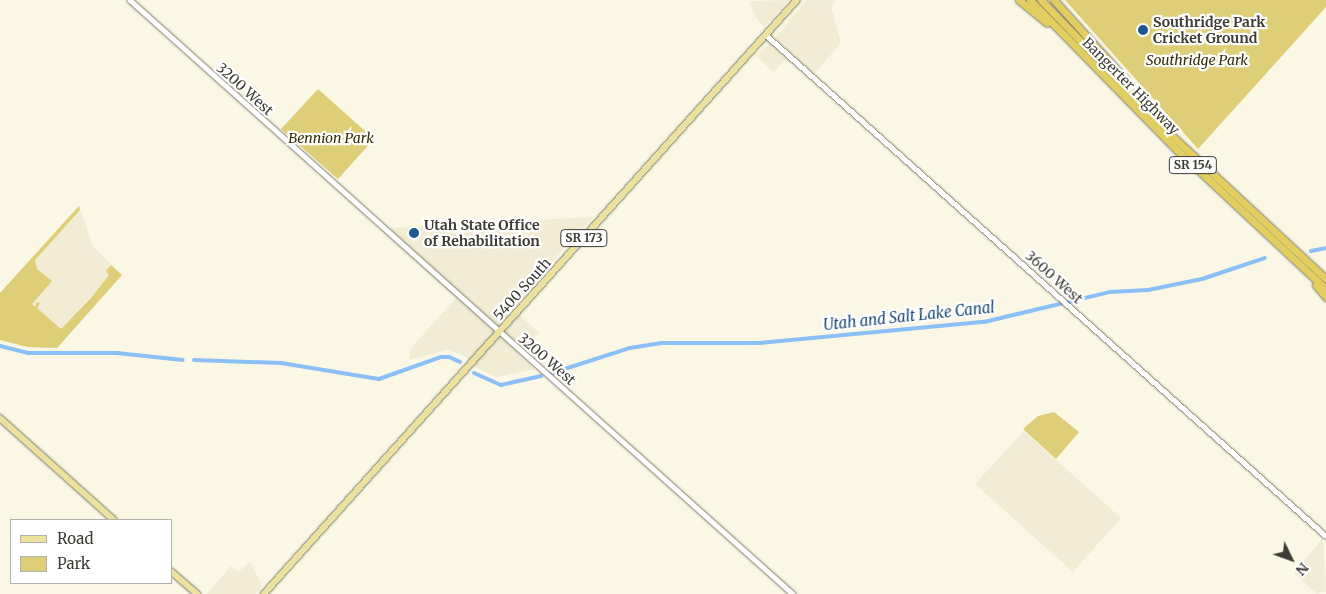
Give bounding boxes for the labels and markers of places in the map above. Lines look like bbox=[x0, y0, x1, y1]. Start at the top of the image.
place label: Southridge Park Cricket Ground bbox=[1153, 14, 1265, 46]
marker: Southridge Park Cricket Ground bbox=[1137, 24, 1149, 36]
place label: Utah State Office of Rehabilitation bbox=[424, 217, 540, 250]
marker: Utah State Office of Rehabilitation bbox=[408, 227, 420, 239]

